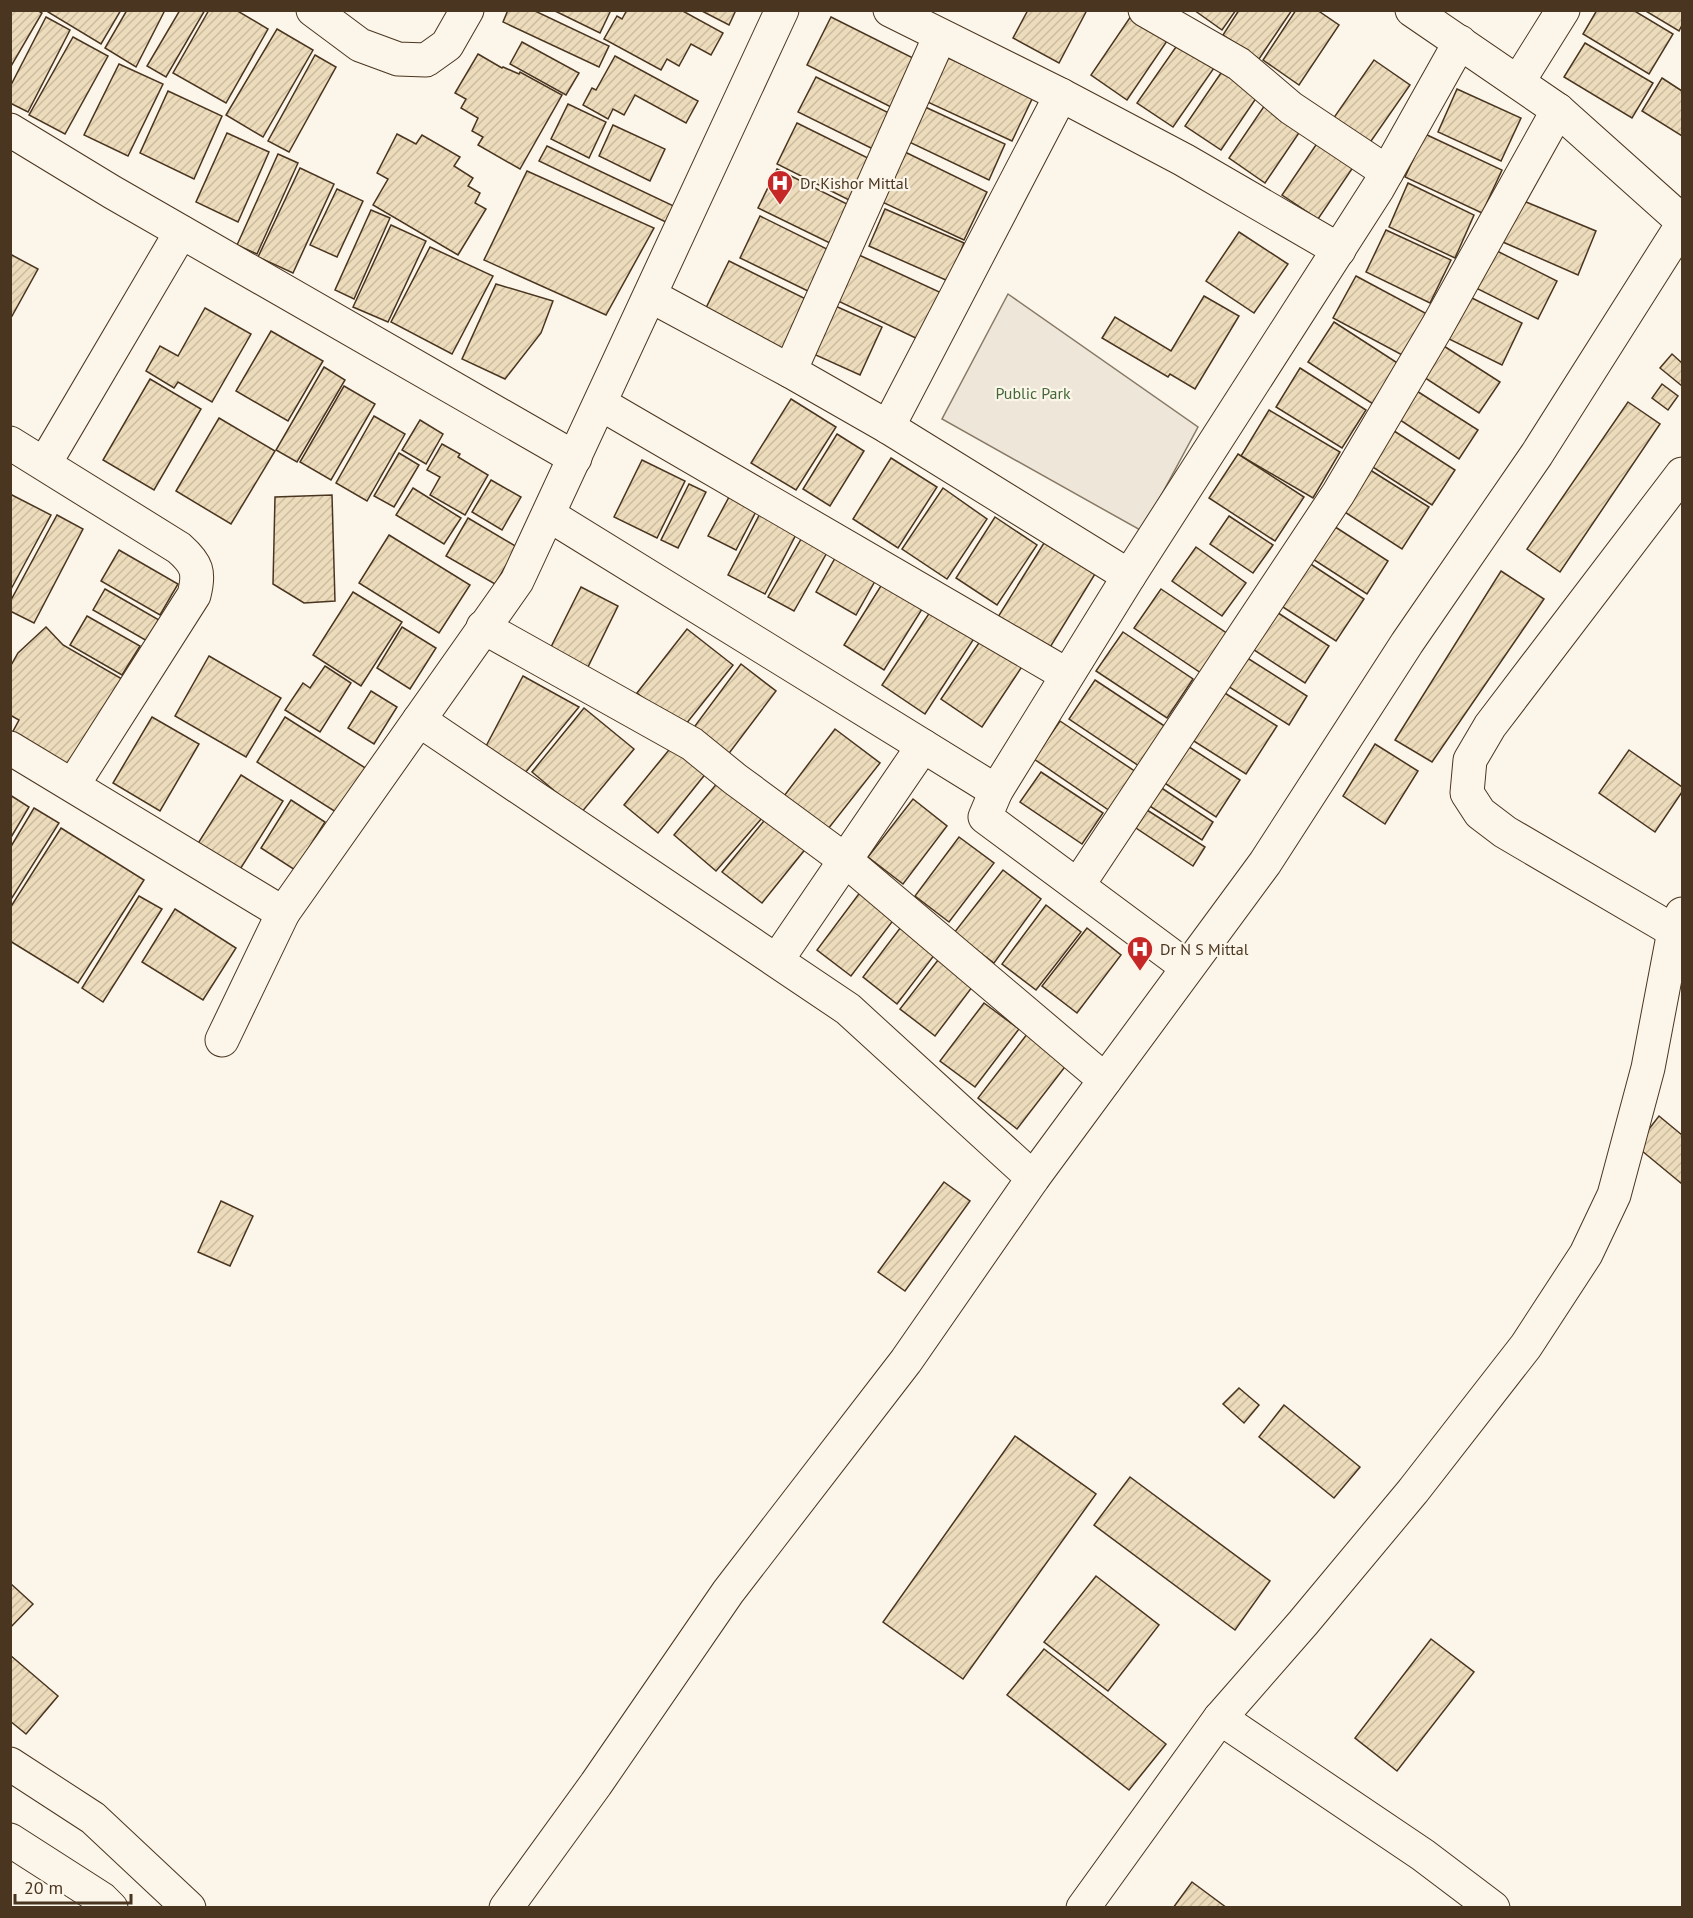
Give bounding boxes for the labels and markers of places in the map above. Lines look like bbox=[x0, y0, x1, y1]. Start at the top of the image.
hospital icon: Dr Kishor Mittal bbox=[765, 168, 795, 206]
place label: Dr Kishor Mittal bbox=[800, 173, 909, 193]
hospital icon: Dr N S Mittal bbox=[1125, 934, 1155, 972]
place label: Dr N S Mittal bbox=[1160, 939, 1249, 959]

